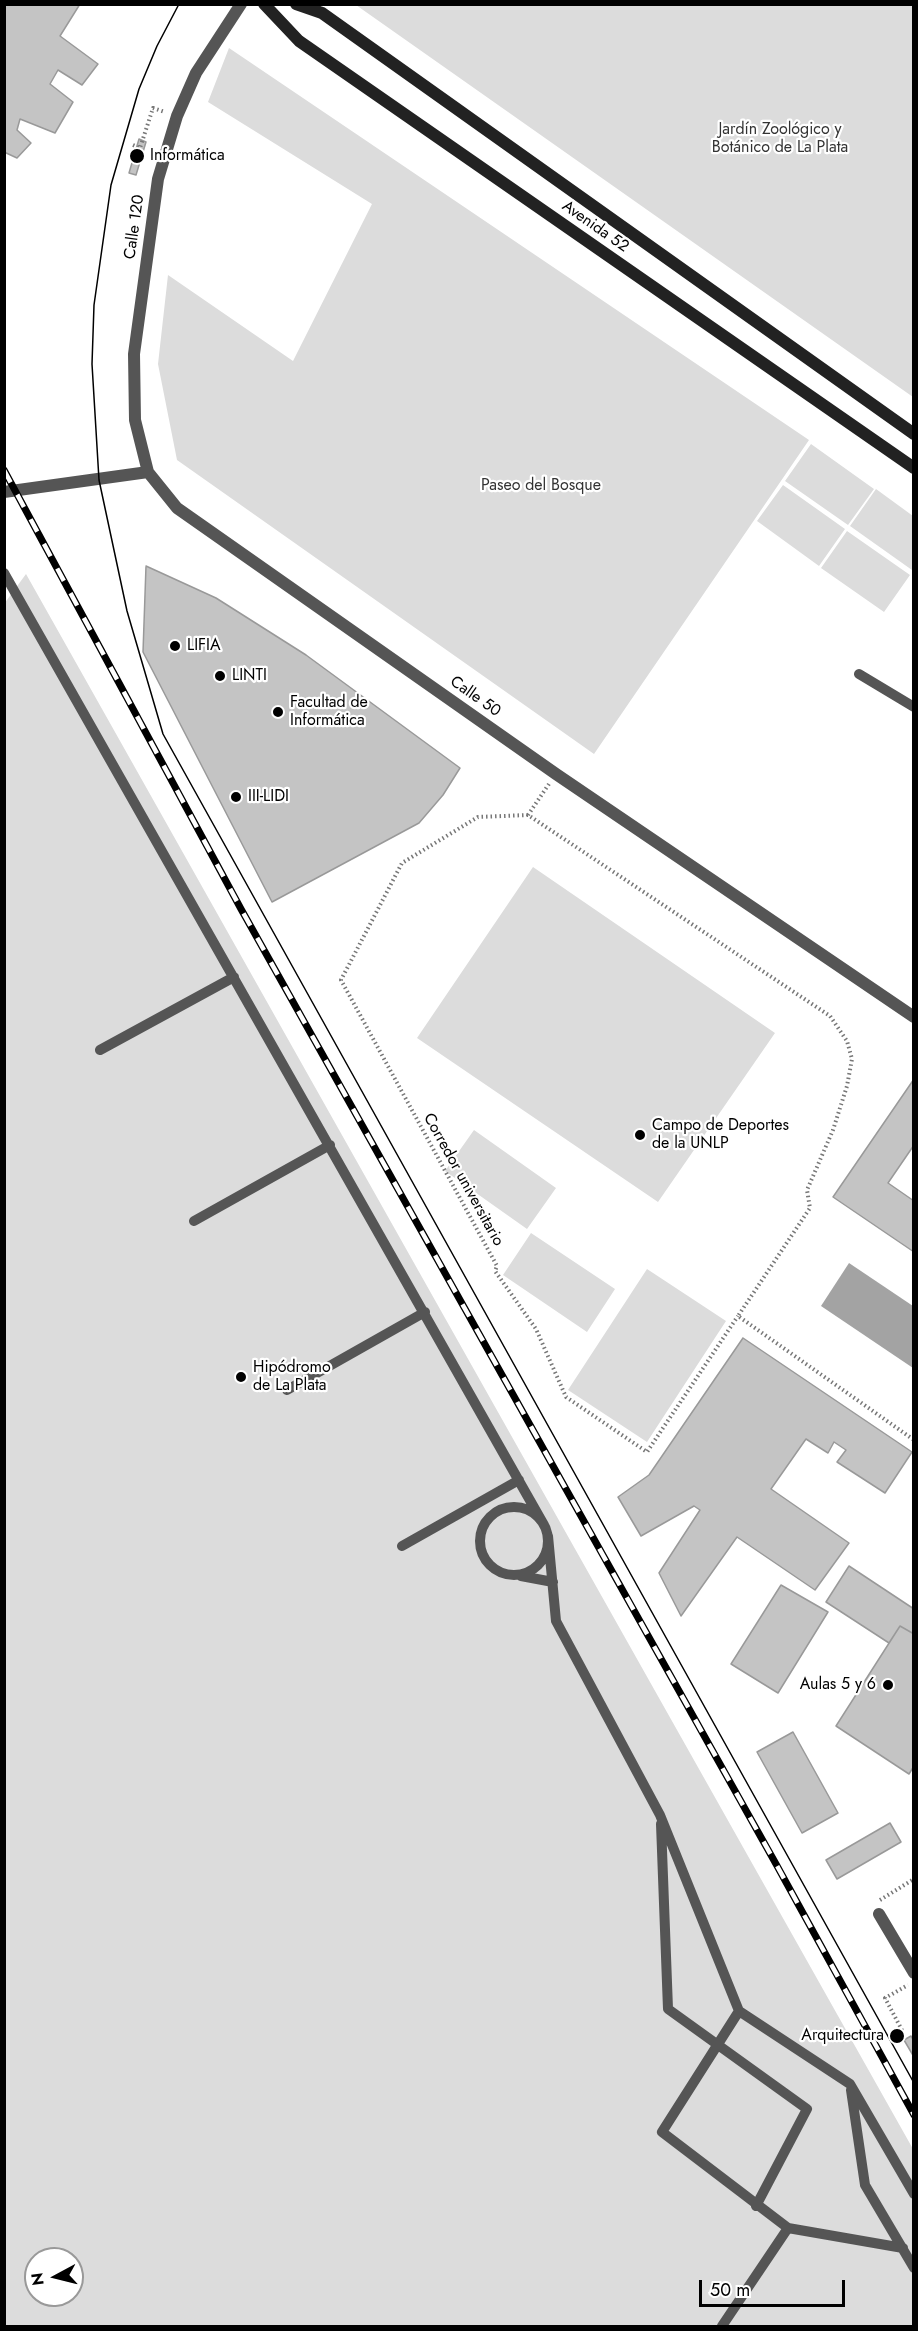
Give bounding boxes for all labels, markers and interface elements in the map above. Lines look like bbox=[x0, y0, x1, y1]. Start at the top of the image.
park label: Jardín Zoológico y Botánico de La Plata bbox=[712, 120, 848, 158]
place label: Informática bbox=[150, 146, 225, 166]
marker: Informática bbox=[128, 147, 146, 165]
street label: Calle 120 bbox=[121, 194, 149, 260]
street label: Avenida 52 bbox=[558, 197, 632, 257]
park label: Paseo del Bosque bbox=[481, 476, 601, 496]
place label: LIFIA bbox=[187, 636, 221, 656]
marker: LIFIA bbox=[168, 639, 182, 653]
place label: LINTI bbox=[232, 666, 267, 686]
marker: LINTI bbox=[213, 669, 227, 683]
street label: Calle 50 bbox=[446, 673, 504, 721]
place label: Facultad de Informática bbox=[290, 693, 368, 731]
marker: Facultad de Informática bbox=[271, 705, 285, 719]
place label: III-LIDI bbox=[248, 787, 289, 807]
marker: III-LIDI bbox=[229, 790, 243, 804]
street label: Corredor universitario bbox=[419, 1110, 507, 1250]
place label: Campo de Deportes de la UNLP bbox=[652, 1116, 789, 1154]
marker: Campo de Deportes de la UNLP bbox=[633, 1128, 647, 1142]
place label: Hipódromo de La Plata bbox=[253, 1358, 331, 1396]
marker: Hipódromo de La Plata bbox=[234, 1370, 248, 1384]
place label: Aulas 5 y 6 bbox=[800, 1675, 876, 1695]
marker: Aulas 5 y 6 bbox=[881, 1678, 895, 1692]
place label: Arquitectura bbox=[801, 2026, 884, 2046]
marker: Arquitectura bbox=[888, 2027, 906, 2045]
north arrow bbox=[24, 2247, 84, 2307]
scale bar bbox=[702, 2268, 848, 2306]
text: N bbox=[25, 2271, 50, 2287]
text: 50 m bbox=[710, 2277, 750, 2303]

